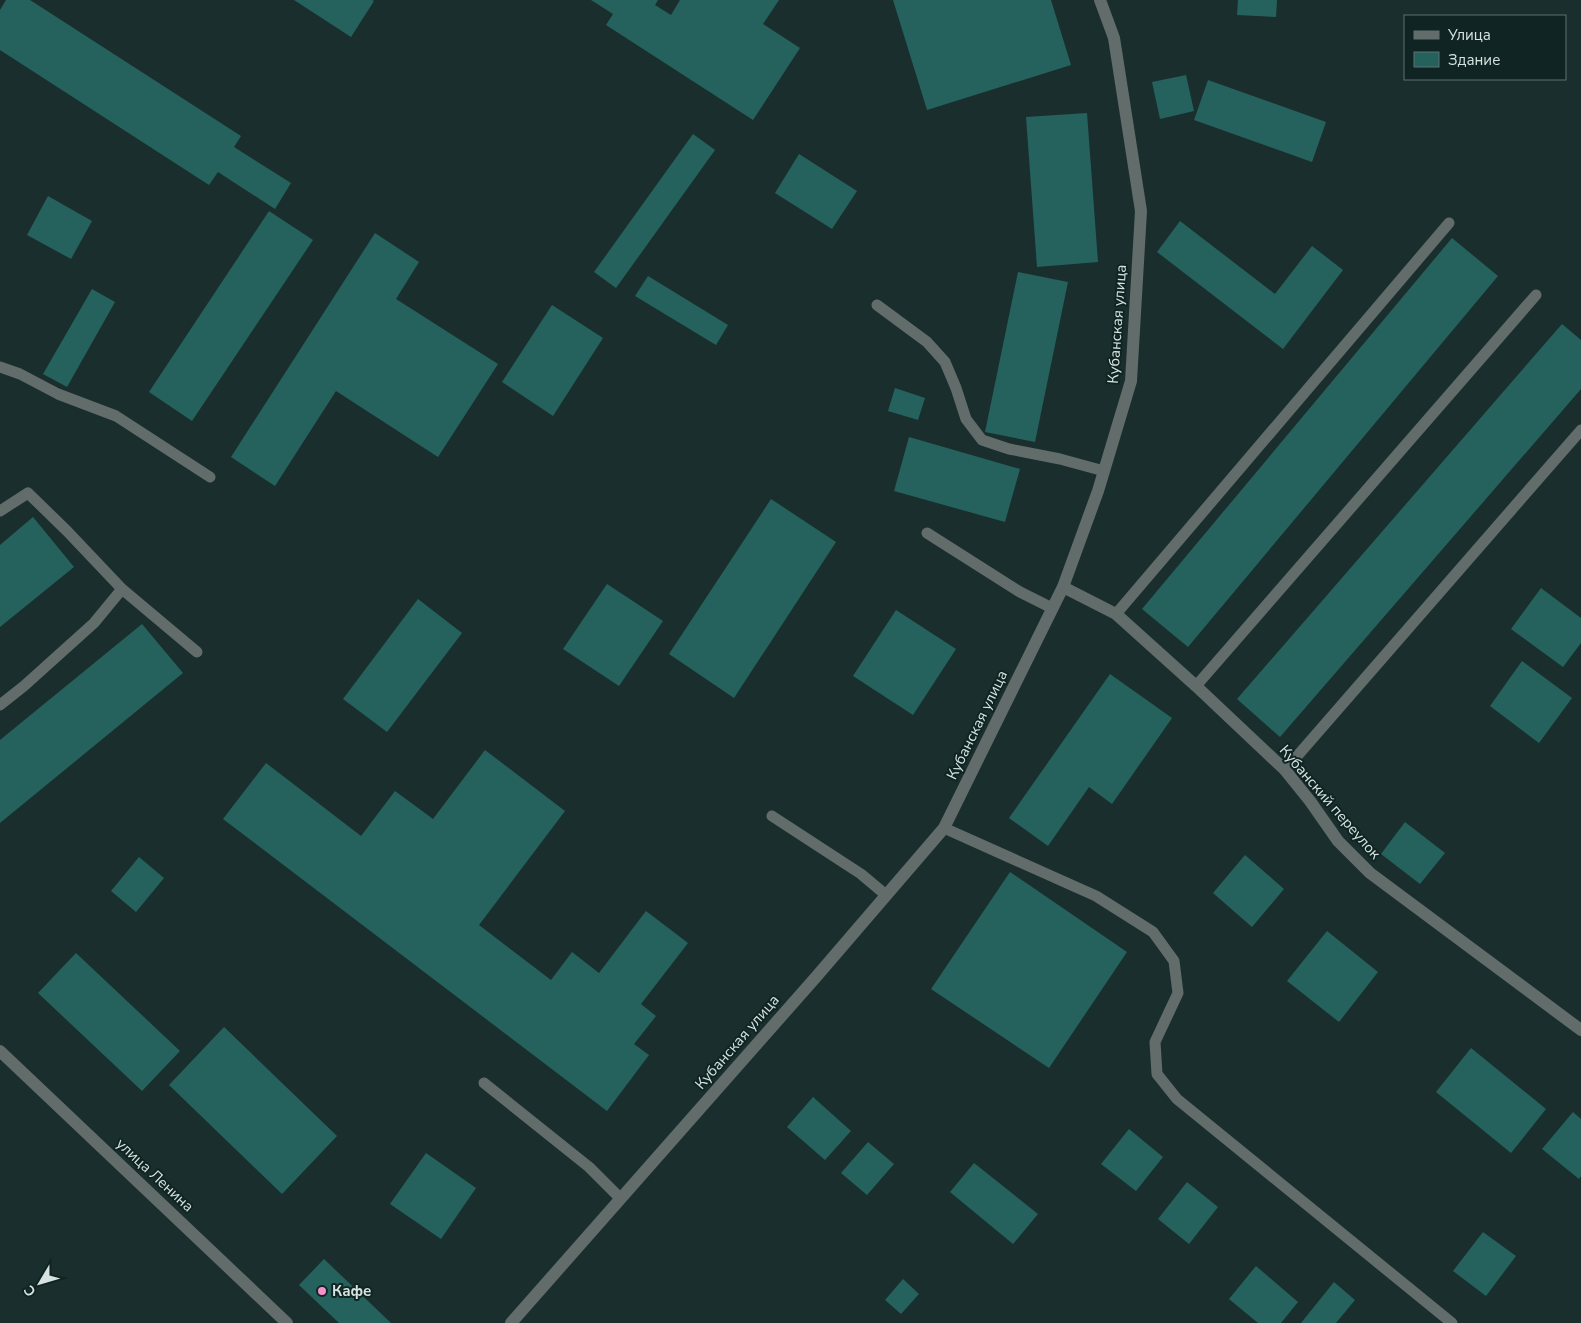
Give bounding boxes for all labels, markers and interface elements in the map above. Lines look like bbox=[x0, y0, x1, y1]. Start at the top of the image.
legend bbox=[1404, 15, 1566, 80]
text: Улица bbox=[1447, 25, 1491, 45]
text: Здание bbox=[1448, 50, 1500, 70]
street label: Кубанская улица bbox=[1103, 264, 1131, 384]
street label: Кубанская улица bbox=[942, 667, 1012, 783]
street label: Кубанский переулок bbox=[1275, 741, 1385, 863]
street label: Кубанская улица bbox=[690, 990, 784, 1094]
street label: улица Ленина bbox=[112, 1134, 198, 1216]
north arrow bbox=[15, 1258, 65, 1308]
text: С bbox=[19, 1281, 41, 1300]
place label: Кафе bbox=[332, 1281, 371, 1301]
marker: Кафе bbox=[316, 1285, 328, 1297]

